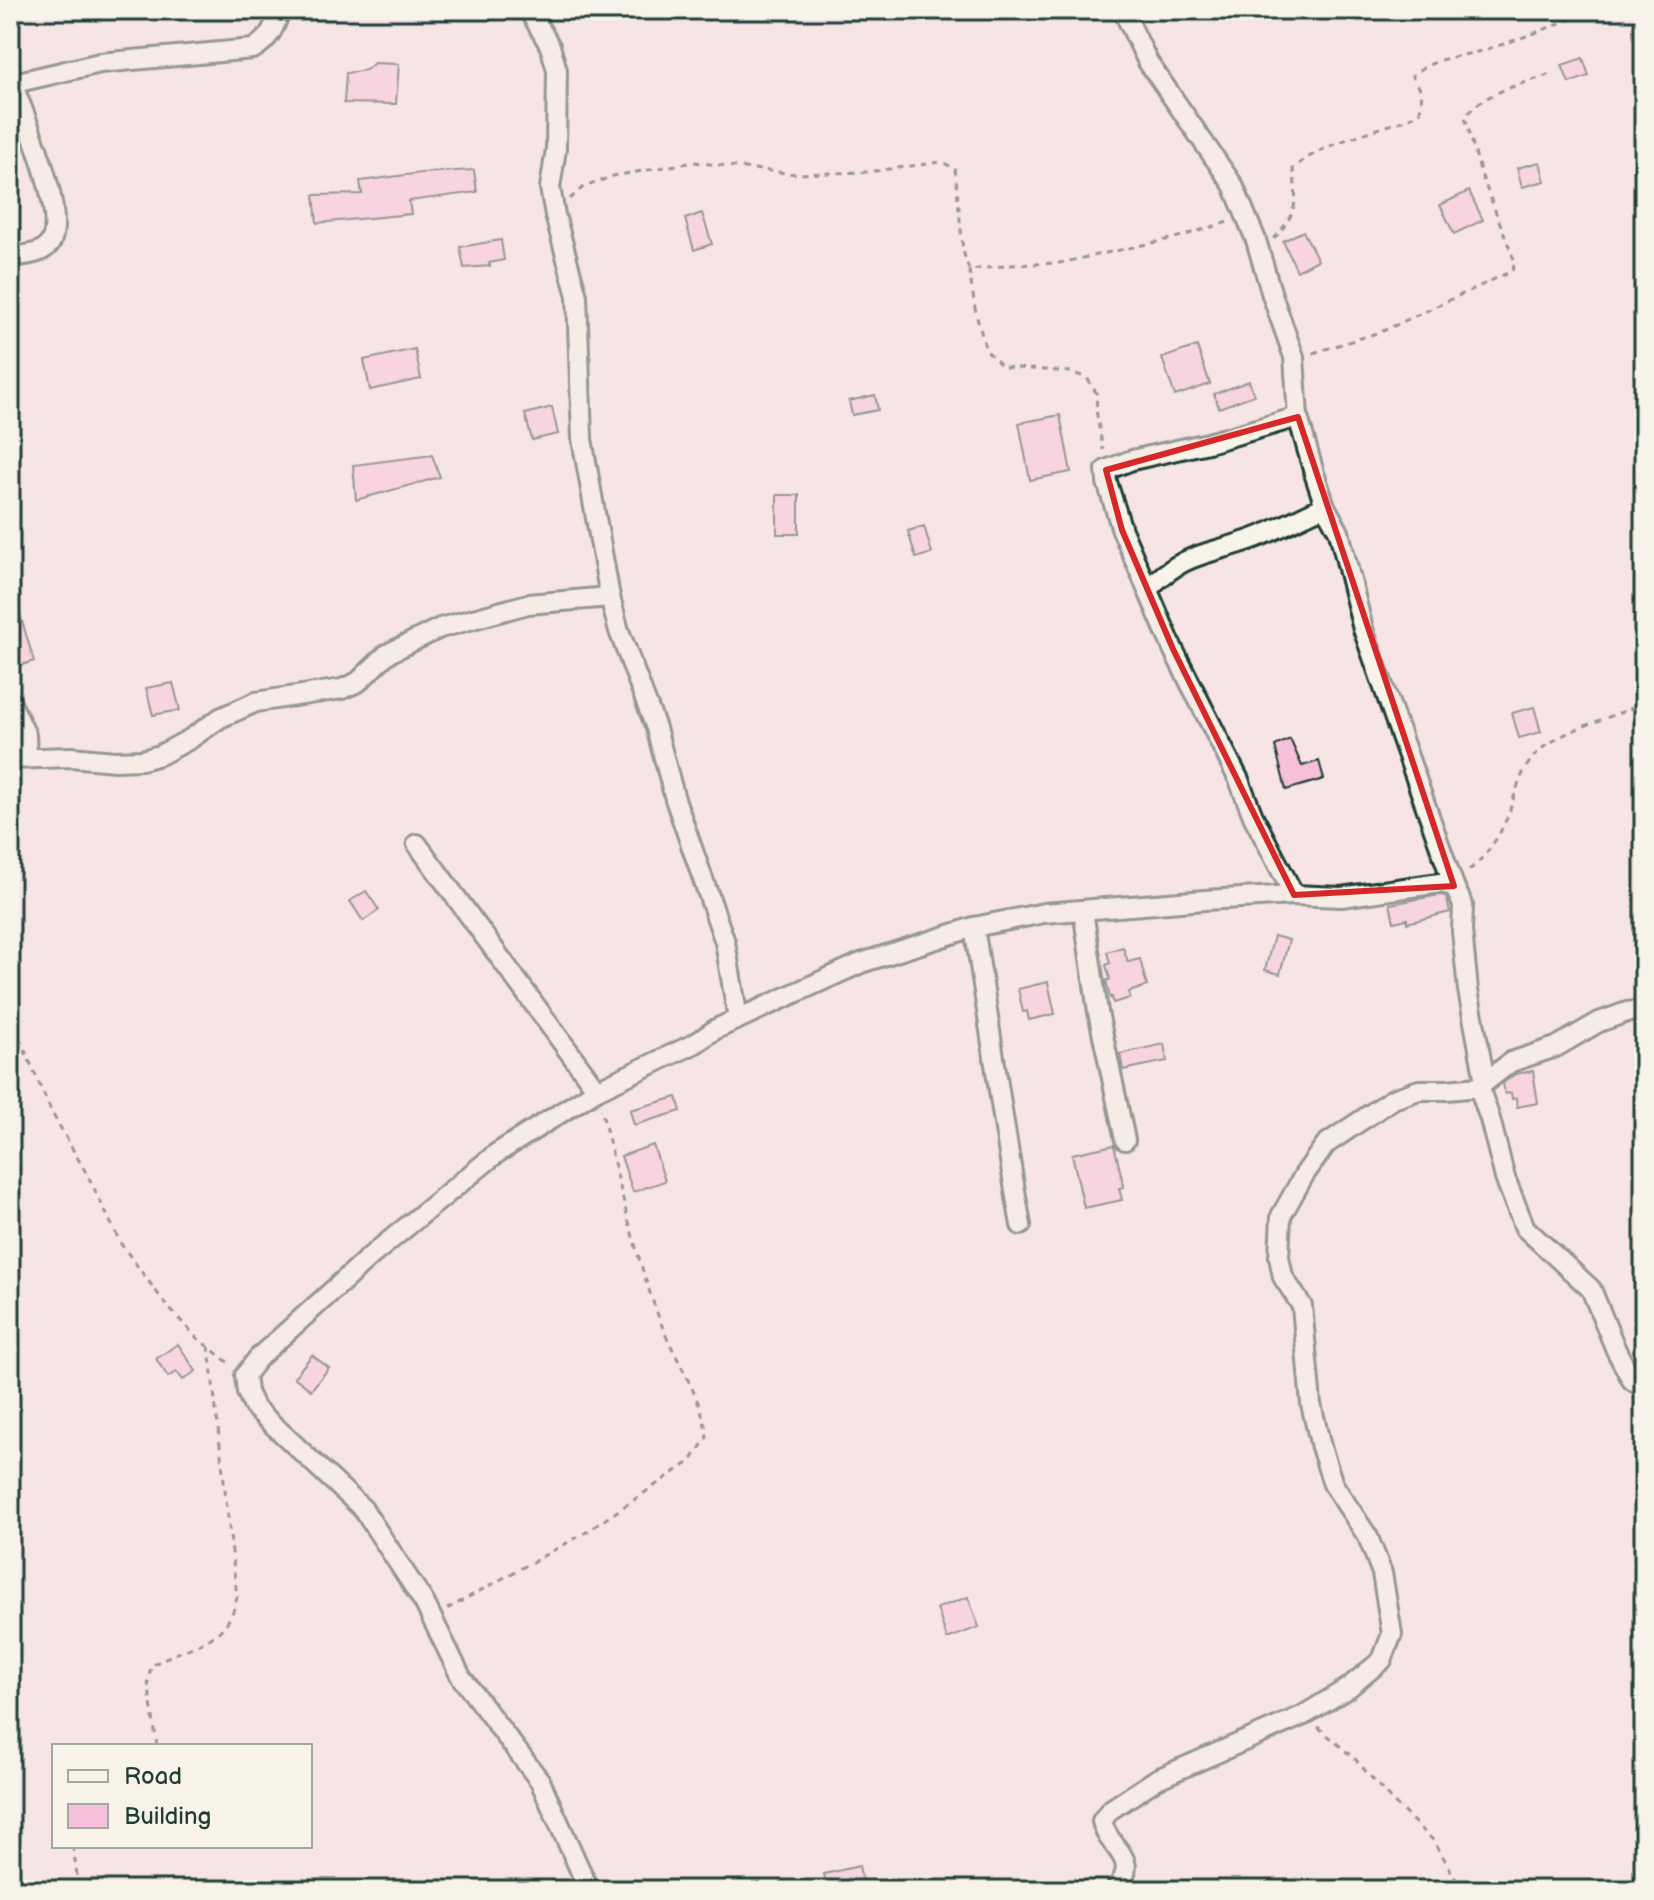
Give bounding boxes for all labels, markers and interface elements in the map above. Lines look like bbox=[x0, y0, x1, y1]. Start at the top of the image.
legend bbox=[52, 1744, 312, 1848]
text: Road bbox=[124, 1762, 182, 1791]
text: Building bbox=[124, 1802, 211, 1831]

